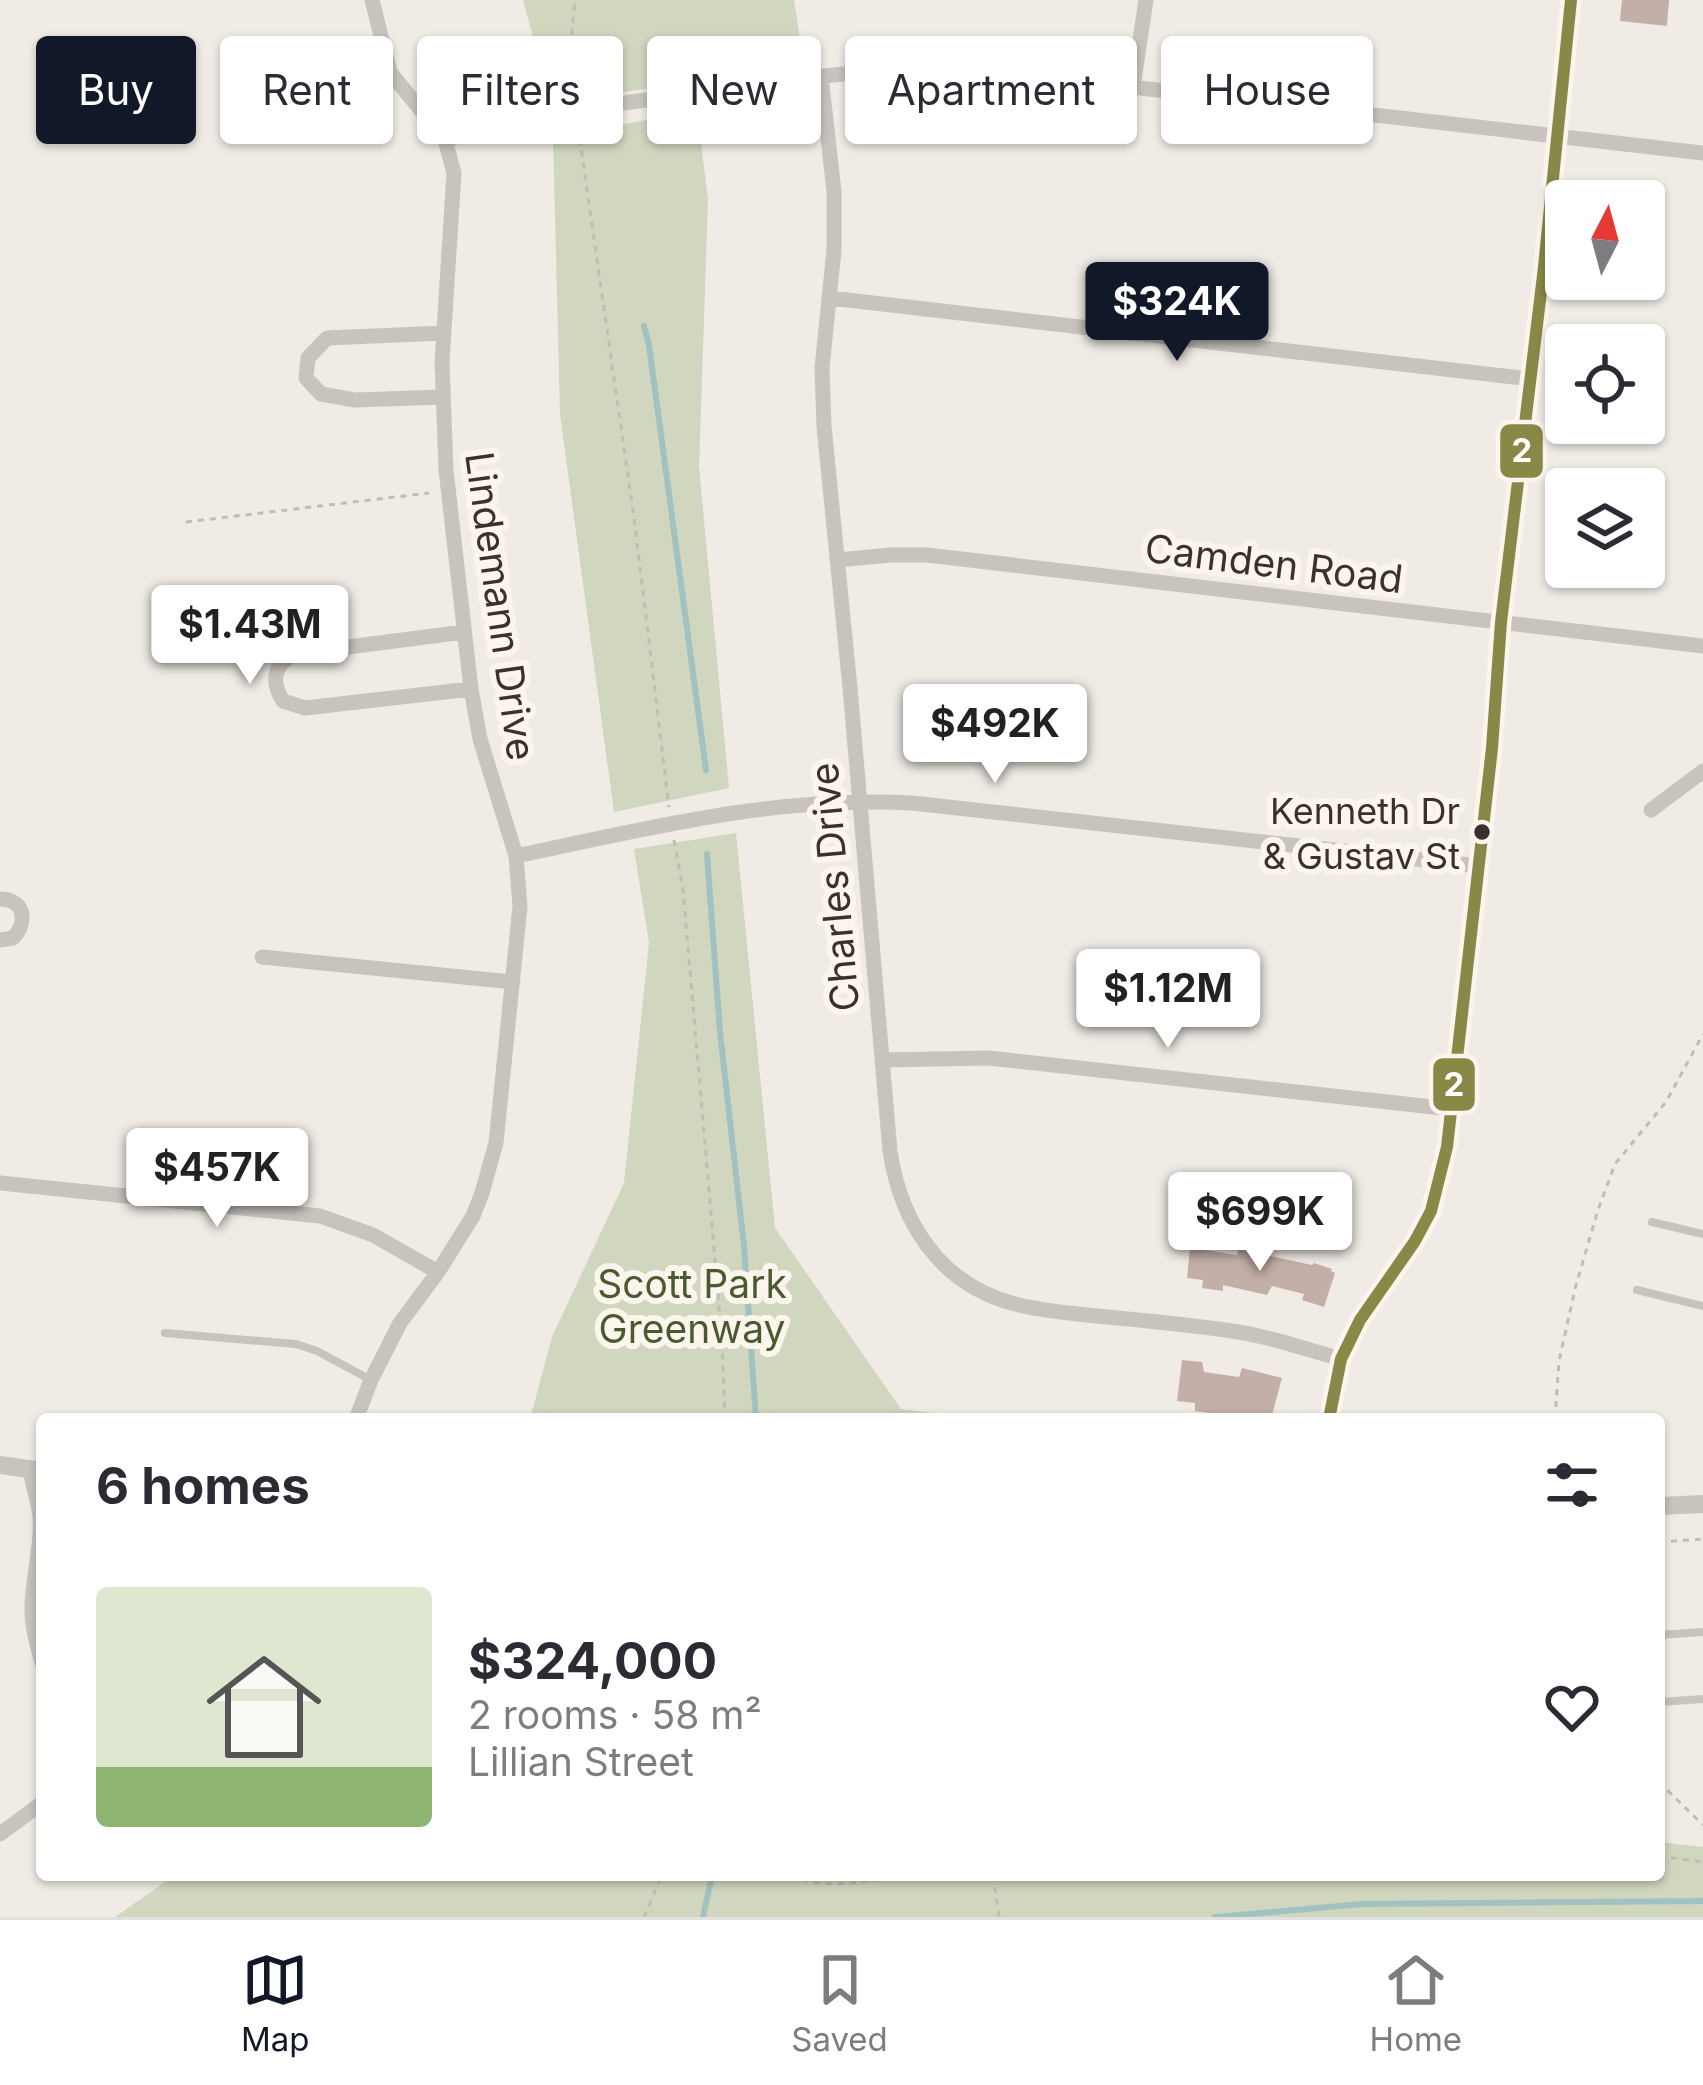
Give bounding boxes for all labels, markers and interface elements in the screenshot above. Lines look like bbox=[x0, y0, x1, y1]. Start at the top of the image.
chip: Buy bbox=[36, 36, 196, 144]
chip: Rent bbox=[220, 36, 393, 144]
chip: Filters bbox=[417, 36, 623, 144]
chip: New bbox=[647, 36, 821, 144]
chip: Apartment bbox=[845, 36, 1137, 144]
chip: House bbox=[1161, 36, 1373, 144]
north arrow bbox=[1545, 180, 1665, 300]
map controls bbox=[1545, 180, 1665, 588]
pin: $324K bbox=[1093, 262, 1261, 364]
text: $324K bbox=[1112, 277, 1242, 324]
button: locate bbox=[1545, 324, 1665, 444]
line badge: 2 bbox=[1498, 422, 1545, 480]
text: 2 bbox=[1512, 430, 1532, 470]
street label: Lindemann Drive bbox=[456, 449, 546, 763]
button: layers bbox=[1545, 468, 1665, 588]
street label: Camden Road bbox=[1142, 524, 1406, 602]
pin: $1.43M bbox=[152, 585, 348, 687]
text: $1.43M bbox=[178, 600, 322, 647]
pin: $492K bbox=[911, 684, 1079, 786]
text: $492K bbox=[930, 699, 1060, 746]
street label: Charles Drive bbox=[800, 761, 868, 1013]
place label: Kenneth Dr & Gustav St bbox=[1263, 789, 1460, 878]
marker: Kenneth Dr & Gustav St bbox=[1471, 821, 1493, 843]
pin: $1.12M bbox=[1070, 949, 1266, 1051]
text: $1.12M bbox=[1103, 964, 1233, 1011]
line badge: 2 bbox=[1431, 1056, 1477, 1113]
text: 2 bbox=[1444, 1064, 1464, 1104]
pin: $457K bbox=[133, 1128, 301, 1230]
text: $457K bbox=[153, 1143, 281, 1190]
pin: $699K bbox=[1176, 1172, 1344, 1274]
text: $699K bbox=[1195, 1187, 1325, 1234]
park label: Scott Park Greenway bbox=[597, 1260, 787, 1352]
icon: filters bbox=[1539, 1452, 1605, 1518]
text: 6 homes bbox=[96, 1455, 310, 1516]
text: $324,000 bbox=[468, 1630, 717, 1691]
icon: home bbox=[192, 1635, 336, 1779]
icon: heart bbox=[1539, 1674, 1605, 1740]
text: 2 rooms · 58 m² bbox=[468, 1691, 762, 1738]
text: Lillian Street bbox=[468, 1738, 694, 1785]
tab: Map bbox=[241, 1947, 309, 2059]
tab: Saved bbox=[791, 1947, 888, 2059]
tab: Home bbox=[1370, 1947, 1462, 2059]

